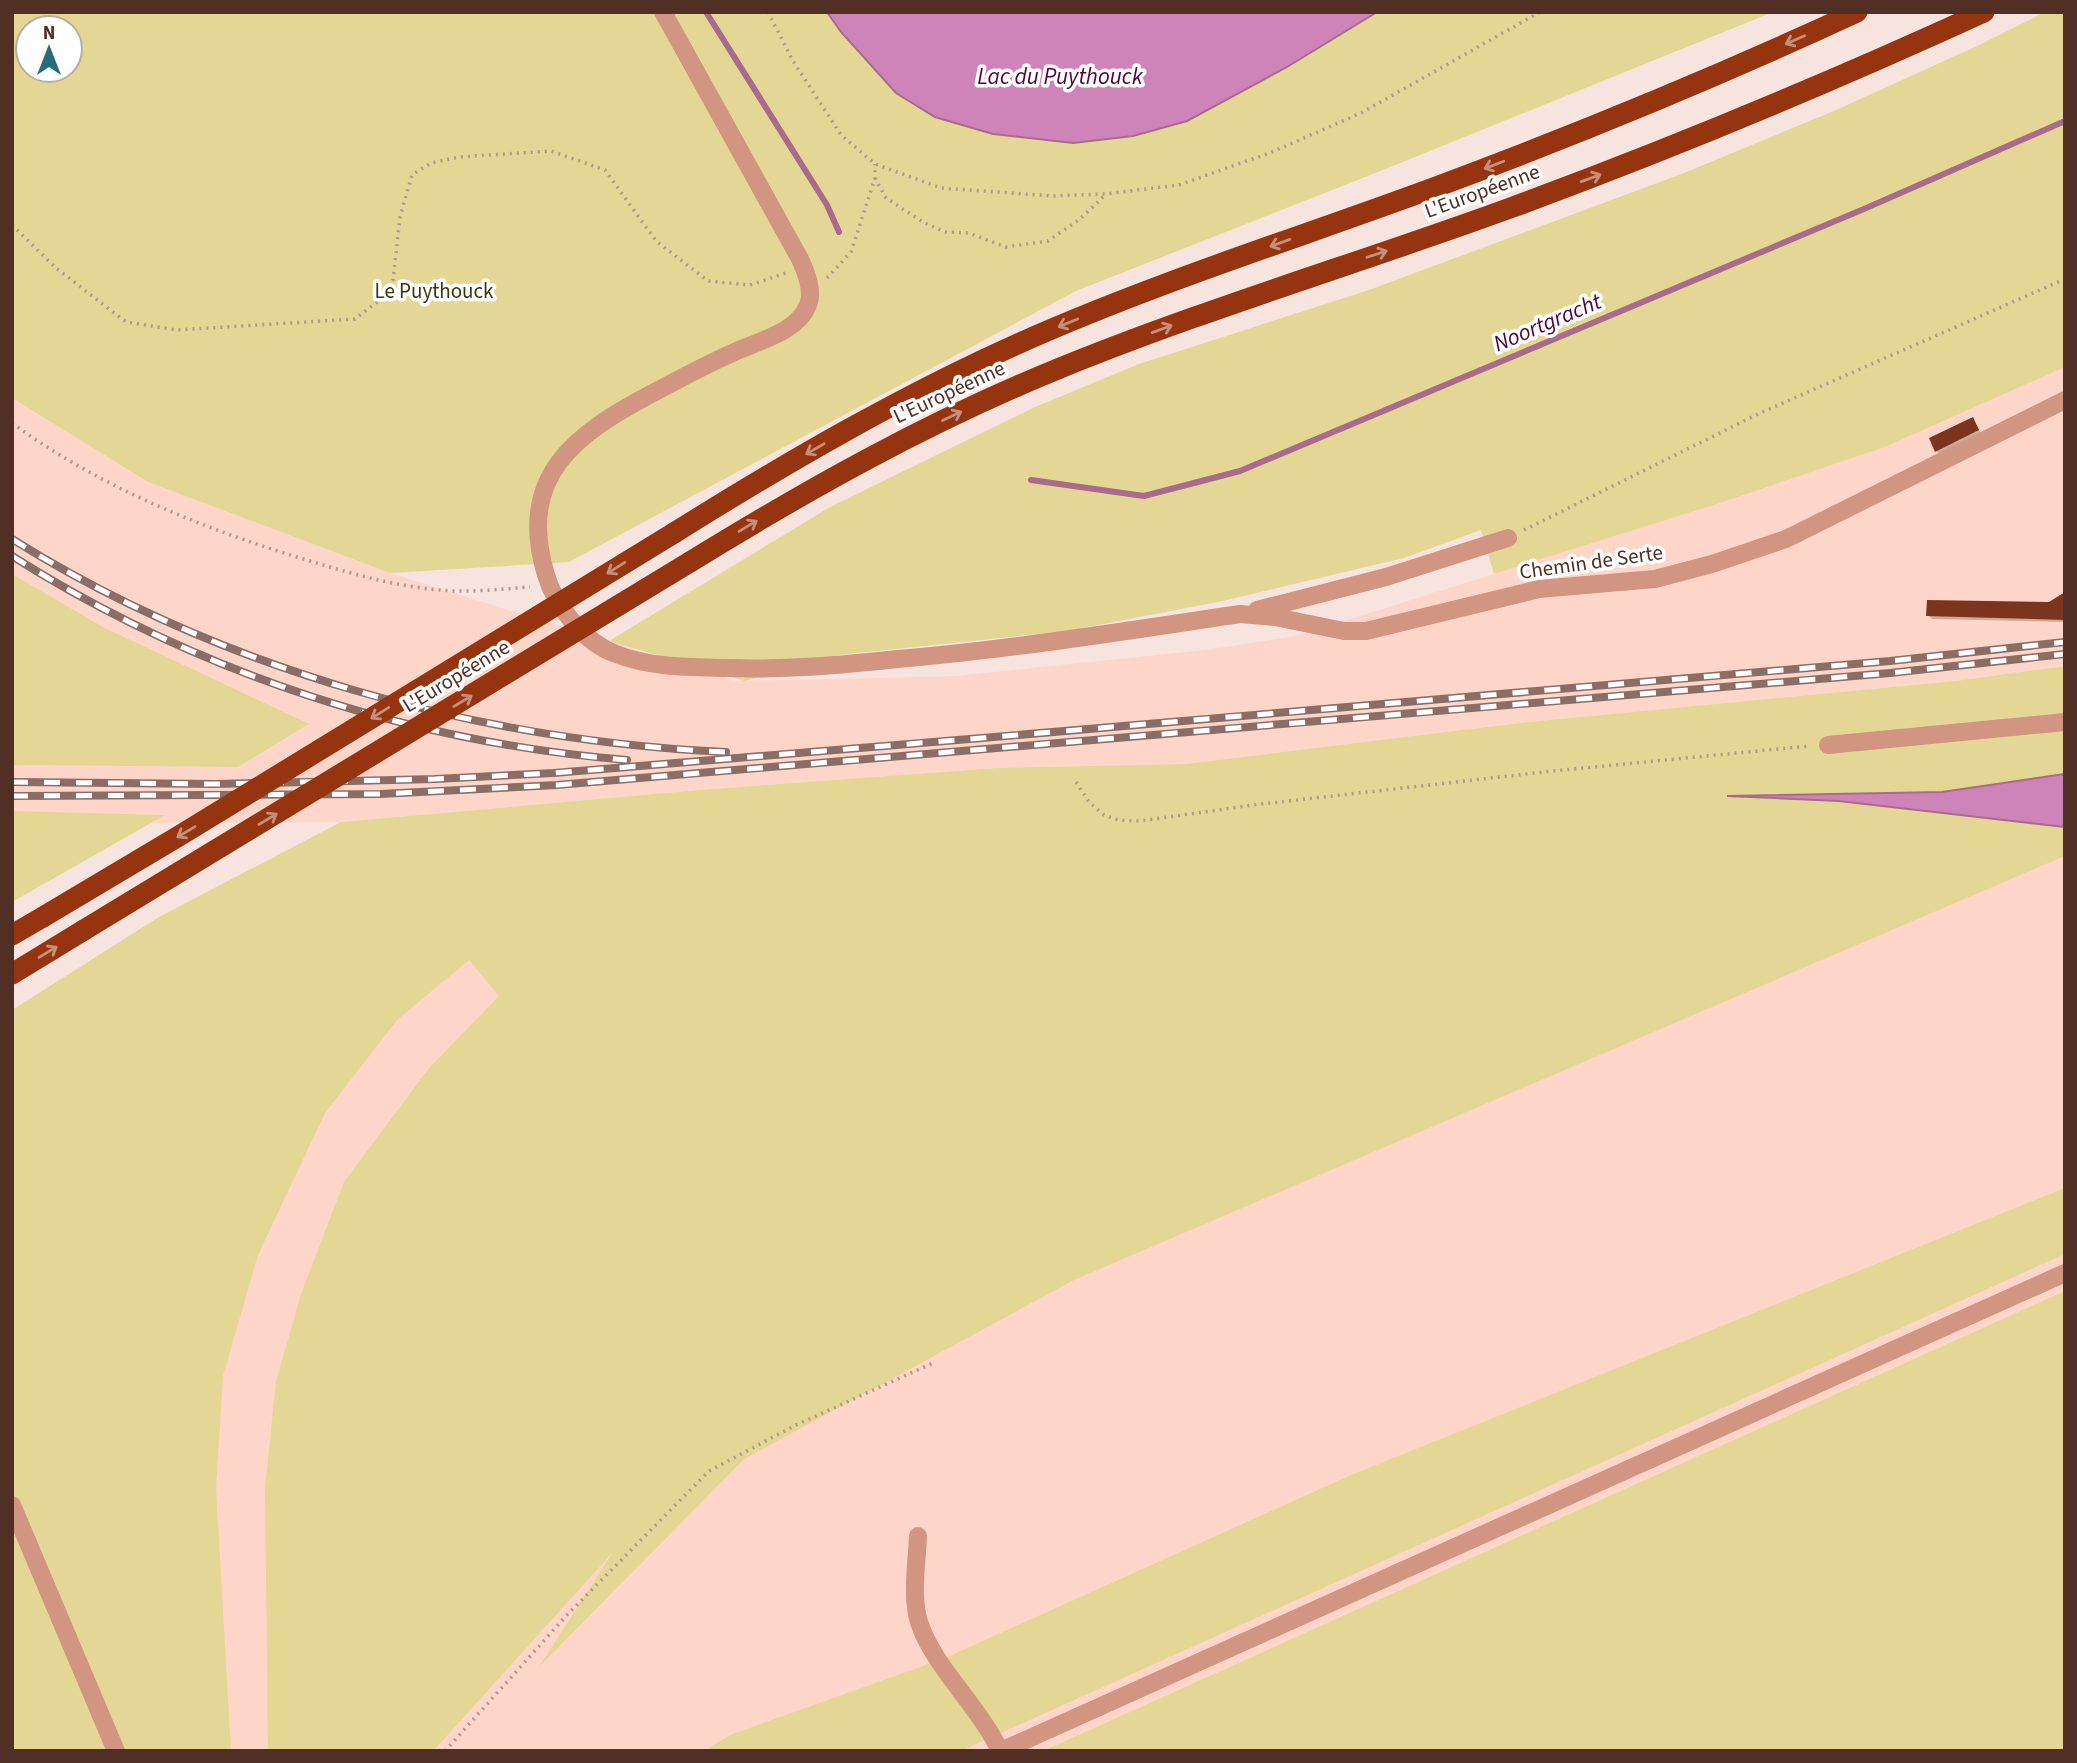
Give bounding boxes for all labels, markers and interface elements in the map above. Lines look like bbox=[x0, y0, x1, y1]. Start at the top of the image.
north arrow bbox=[14, 14, 84, 84]
text: N bbox=[43, 20, 55, 47]
one-way arrow bbox=[1784, 34, 1806, 47]
water label: Lac du Puythouck bbox=[977, 60, 1144, 93]
street label: L'Européenne bbox=[1420, 156, 1544, 226]
one-way arrow bbox=[1483, 159, 1505, 172]
one-way arrow bbox=[1580, 171, 1602, 183]
one-way arrow bbox=[1270, 237, 1292, 250]
one-way arrow bbox=[1365, 247, 1387, 259]
park label: Le Puythouck bbox=[375, 276, 494, 306]
water label: Noortgracht bbox=[1488, 285, 1607, 360]
one-way arrow bbox=[1057, 318, 1079, 331]
one-way arrow bbox=[1151, 322, 1173, 334]
street label: L'Européenne bbox=[888, 353, 1010, 431]
one-way arrow bbox=[941, 409, 962, 423]
one-way arrow bbox=[805, 443, 826, 456]
one-way arrow bbox=[738, 519, 758, 533]
street label: Chemin de Serte bbox=[1517, 537, 1665, 587]
one-way arrow bbox=[606, 562, 626, 576]
street label: L'Européenne bbox=[397, 632, 515, 720]
one-way arrow bbox=[452, 693, 472, 707]
one-way arrow bbox=[370, 706, 390, 720]
one-way arrow bbox=[258, 812, 278, 826]
one-way arrow bbox=[177, 824, 196, 839]
one-way arrow bbox=[38, 945, 58, 959]

